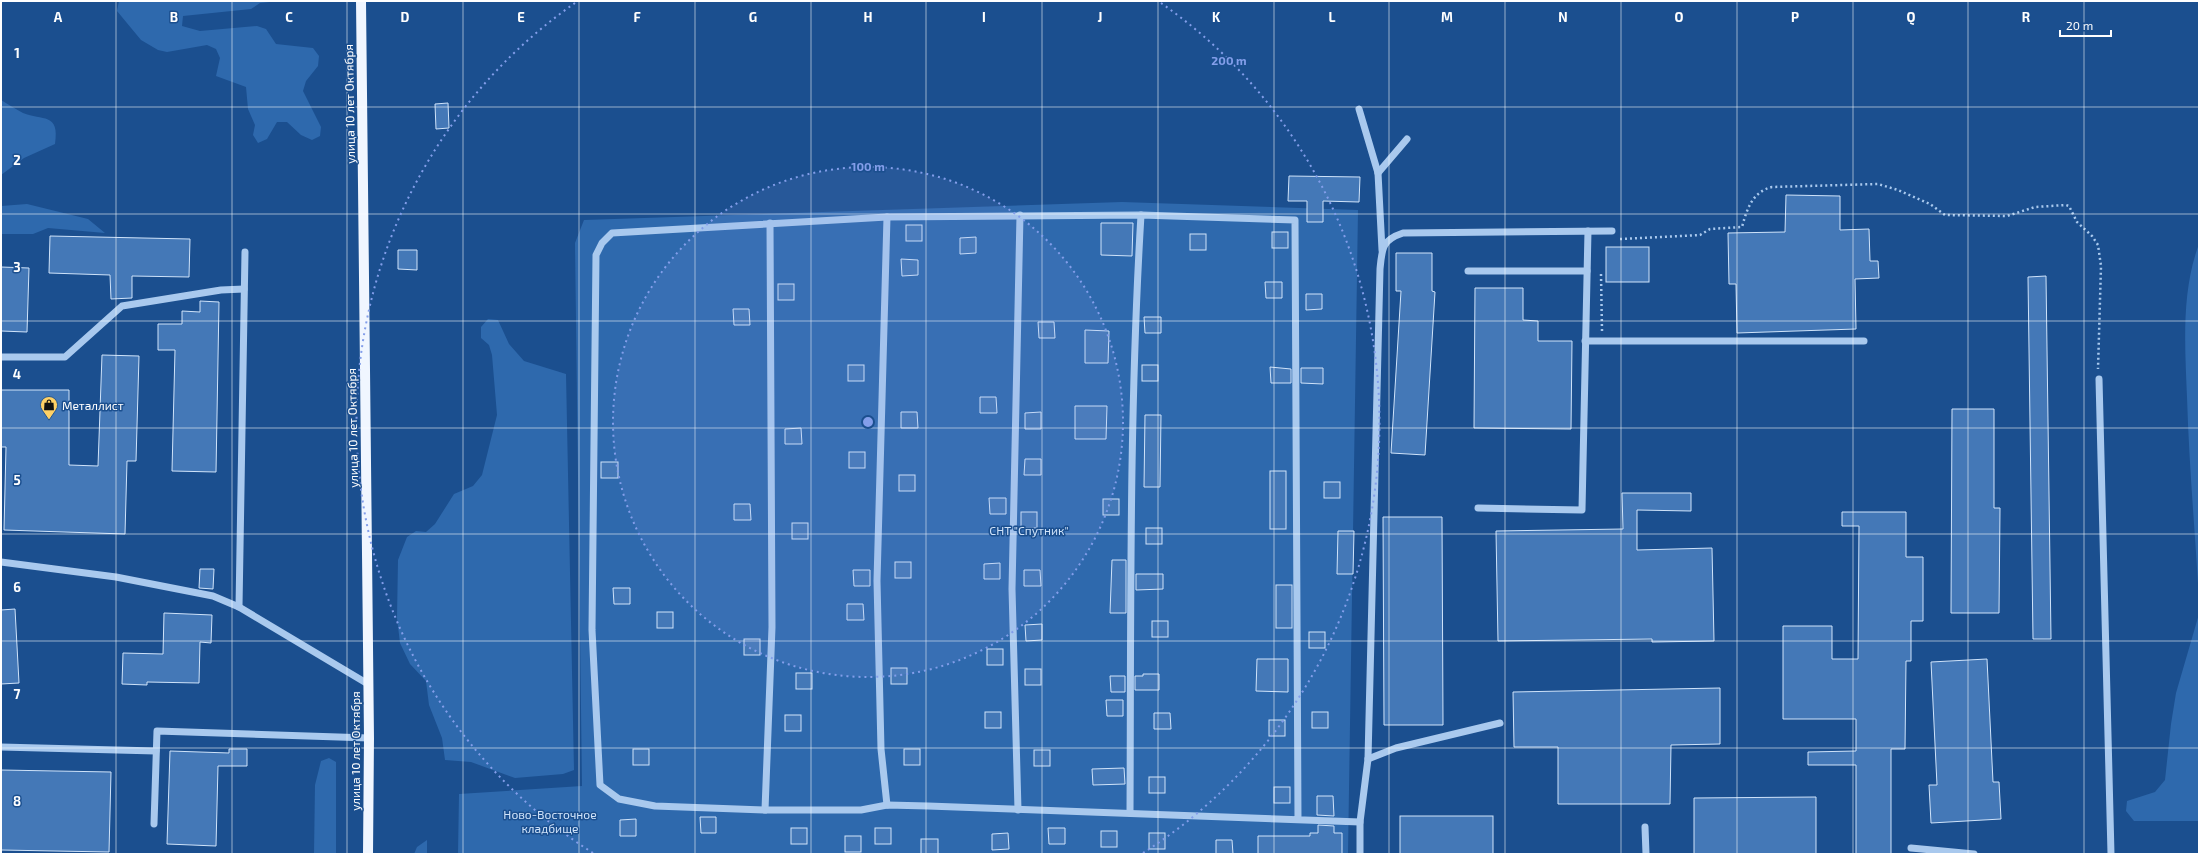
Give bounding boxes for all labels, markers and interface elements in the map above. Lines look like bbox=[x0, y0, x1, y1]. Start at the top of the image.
text: A bbox=[54, 9, 63, 25]
text: B bbox=[170, 9, 178, 25]
text: C bbox=[285, 9, 293, 25]
text: D bbox=[401, 9, 410, 25]
text: E bbox=[517, 9, 525, 25]
text: F bbox=[633, 9, 641, 25]
text: G bbox=[749, 9, 757, 25]
text: H bbox=[864, 9, 873, 25]
text: I bbox=[982, 9, 986, 25]
text: J bbox=[1098, 9, 1102, 25]
text: K bbox=[1212, 9, 1221, 25]
text: L bbox=[1329, 9, 1336, 25]
text: M bbox=[1441, 9, 1453, 25]
text: N bbox=[1558, 9, 1568, 25]
text: O bbox=[1675, 9, 1684, 25]
text: P bbox=[1791, 9, 1799, 25]
text: Q bbox=[1907, 9, 1916, 26]
text: R bbox=[2022, 9, 2031, 25]
scale bar bbox=[2060, 12, 2111, 38]
text: 20 m bbox=[2066, 18, 2093, 32]
street label: улица 10 лет Октября bbox=[341, 44, 358, 164]
text: 1 bbox=[14, 45, 20, 61]
text: 200 m bbox=[1211, 53, 1247, 67]
text: 2 bbox=[13, 152, 21, 168]
text: 100 m bbox=[851, 159, 885, 173]
text: 3 bbox=[13, 259, 21, 275]
text: 4 bbox=[13, 366, 21, 382]
street label: улица 10 лет Октября bbox=[344, 368, 361, 488]
shop icon: Металлист bbox=[39, 395, 59, 420]
place label: Металлист bbox=[62, 398, 124, 412]
centre of rings bbox=[861, 415, 875, 429]
text: 5 bbox=[13, 472, 21, 488]
park label: СНТ "Спутник" bbox=[989, 523, 1069, 538]
text: 6 bbox=[13, 579, 21, 595]
text: 7 bbox=[14, 686, 21, 702]
street label: улица 10 лет Октября bbox=[348, 691, 363, 811]
text: 8 bbox=[13, 793, 21, 809]
park label: Ново-Восточное кладбище bbox=[503, 807, 597, 835]

